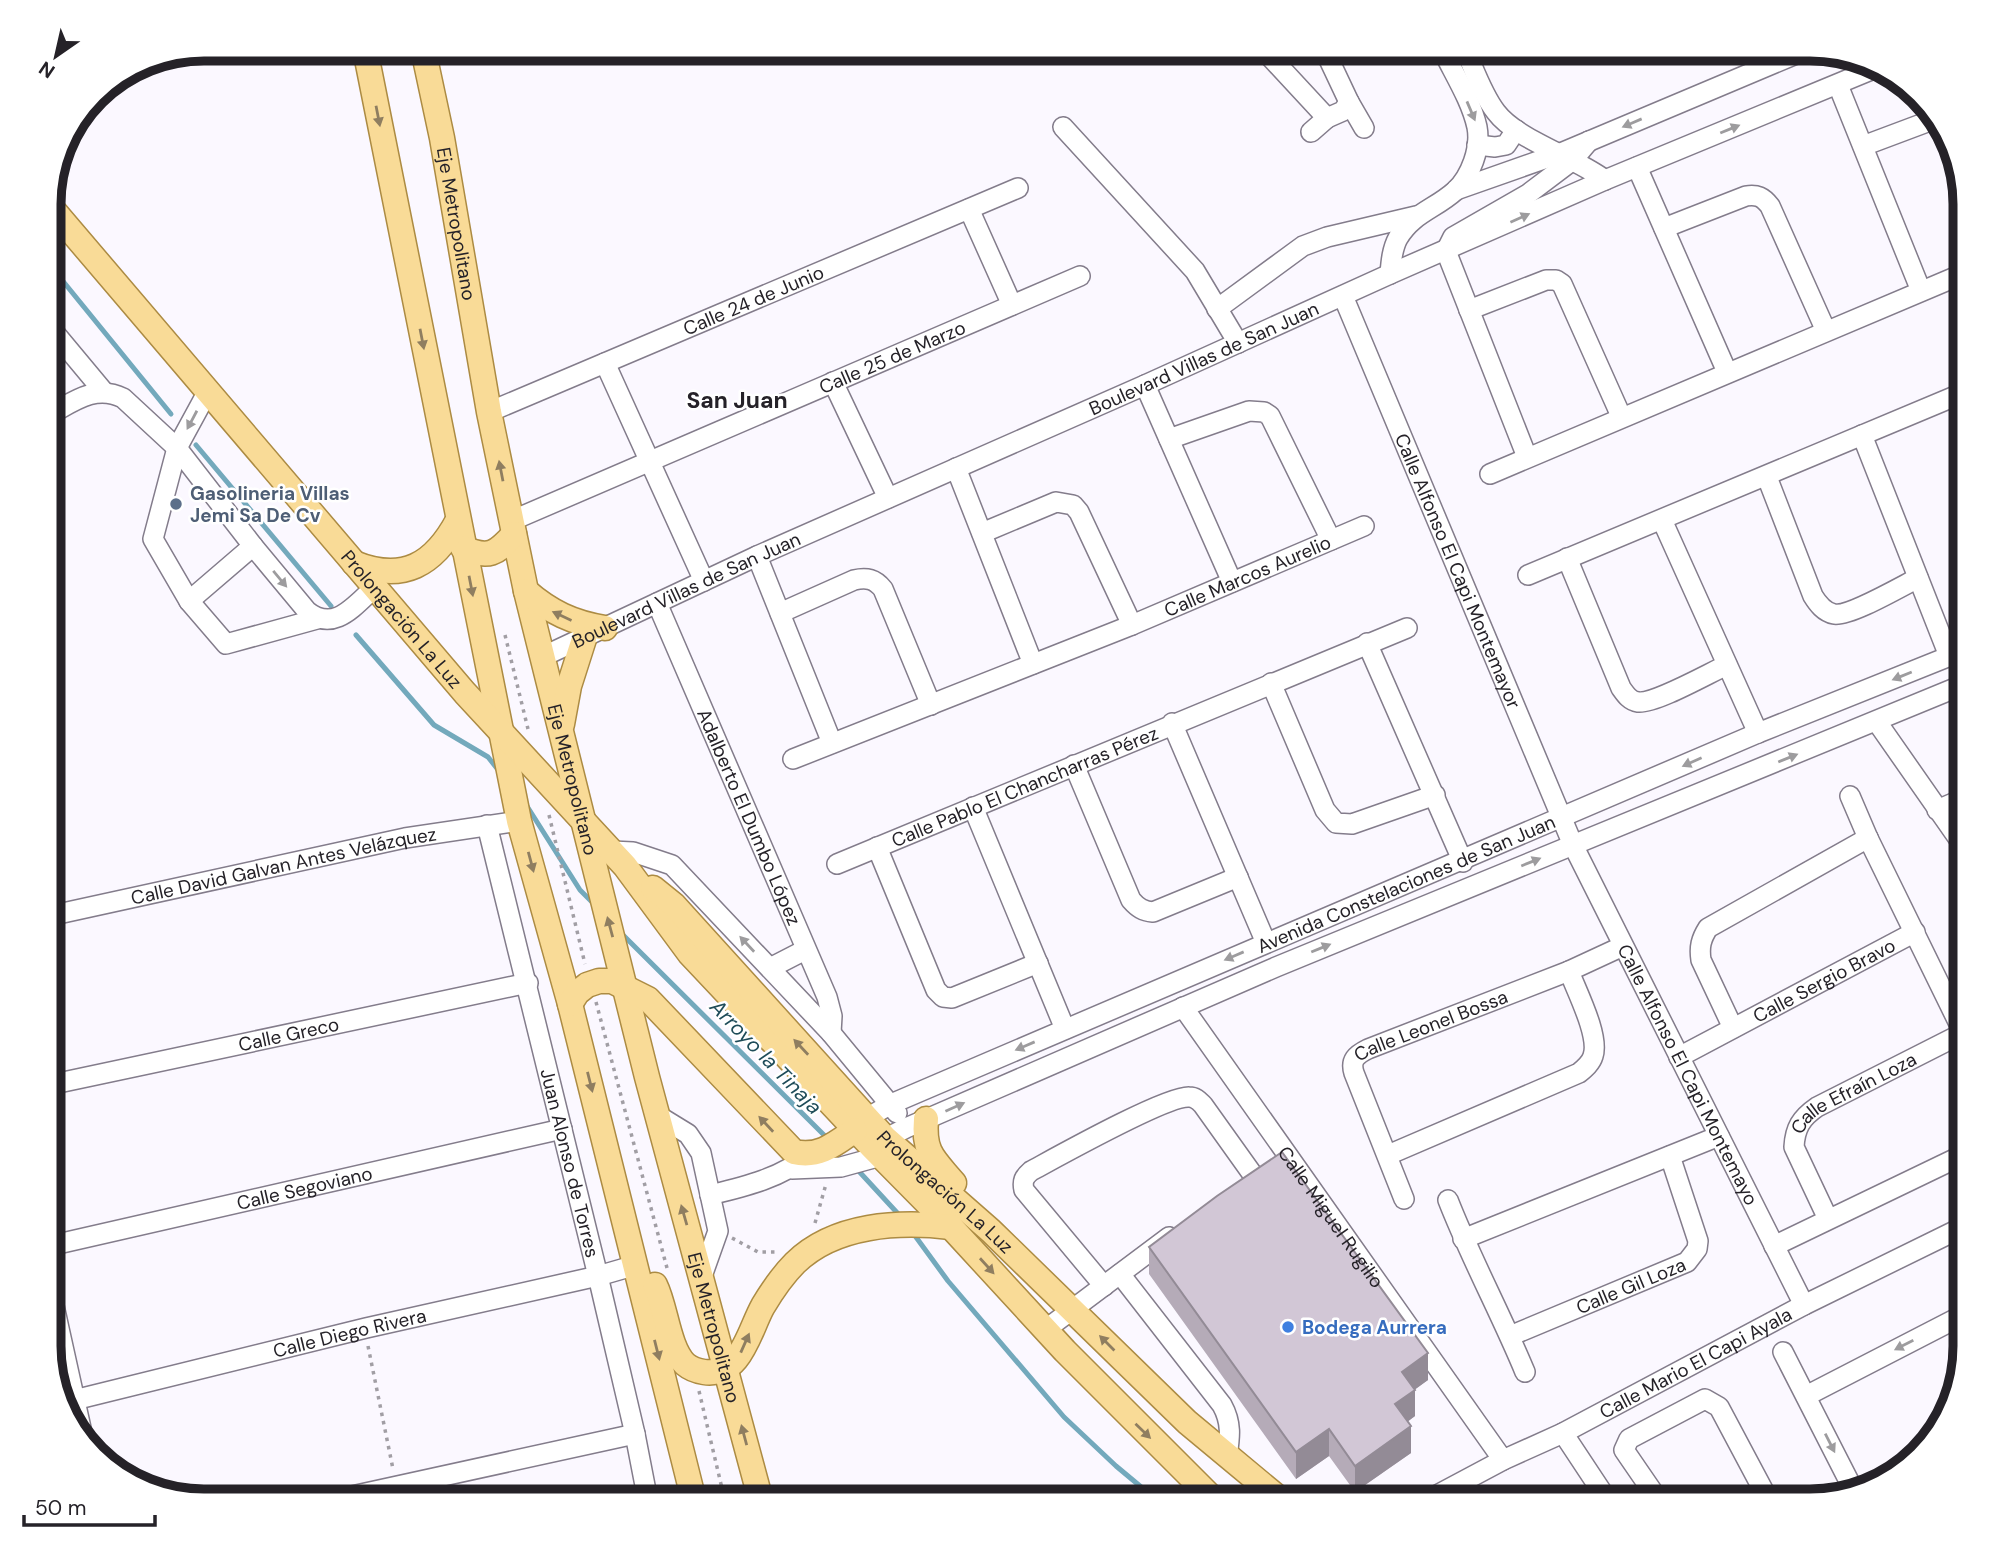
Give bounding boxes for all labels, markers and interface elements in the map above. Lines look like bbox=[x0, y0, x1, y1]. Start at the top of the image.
north arrow bbox=[21, 21, 91, 91]
text: N bbox=[34, 55, 60, 84]
one-way arrow bbox=[1465, 100, 1476, 121]
one-way arrow bbox=[373, 105, 384, 127]
one-way arrow bbox=[1622, 118, 1643, 129]
one-way arrow bbox=[1719, 124, 1740, 135]
street label: Eje Metropolitano bbox=[431, 145, 482, 302]
one-way arrow bbox=[1510, 212, 1530, 224]
street label: Calle 24 de Junio bbox=[679, 260, 828, 341]
street label: Boulevard Villas de San Juan bbox=[1085, 296, 1323, 421]
street label: Calle 25 de Marzo bbox=[815, 315, 969, 400]
one-way arrow bbox=[417, 328, 428, 350]
district label: San Juan bbox=[686, 385, 788, 415]
one-way arrow bbox=[187, 410, 199, 430]
street label: Calle Alfonso El Capi Montemayor bbox=[1389, 430, 1526, 712]
one-way arrow bbox=[495, 460, 506, 482]
place label: Gasolineria Villas Jemi Sa De Cv bbox=[190, 481, 350, 528]
marker: Gasolineria Villas Jemi Sa De Cv bbox=[168, 496, 184, 512]
street label: Boulevard Villas de San Juan bbox=[568, 526, 804, 654]
street label: Calle Marcos Aurelio bbox=[1160, 530, 1335, 623]
street label: Prolongación La Luz bbox=[336, 545, 468, 694]
one-way arrow bbox=[272, 570, 287, 587]
one-way arrow bbox=[466, 575, 477, 597]
one-way arrow bbox=[552, 610, 572, 622]
one-way arrow bbox=[1891, 670, 1912, 681]
street label: Eje Metropolitano bbox=[542, 701, 603, 858]
street label: Adalberto El Dumbo López bbox=[691, 705, 807, 929]
street label: Calle Pablo El Chancharras Pérez bbox=[888, 721, 1162, 853]
one-way arrow bbox=[1777, 752, 1798, 763]
one-way arrow bbox=[1681, 757, 1702, 768]
street label: Avenida Constelaciones de San Juan bbox=[1253, 809, 1559, 959]
street label: Calle David Galvan Antes Velázquez bbox=[129, 821, 438, 911]
one-way arrow bbox=[526, 852, 536, 873]
one-way arrow bbox=[1521, 856, 1542, 867]
one-way arrow bbox=[604, 916, 615, 938]
street label: Calle Sergio Bravo bbox=[1749, 933, 1900, 1029]
one-way arrow bbox=[739, 935, 755, 953]
street label: Calle Alfonso El Capi Montemayo bbox=[1612, 940, 1764, 1209]
one-way arrow bbox=[1311, 943, 1332, 954]
one-way arrow bbox=[1224, 950, 1244, 962]
street label: Calle Leonel Bossa bbox=[1349, 984, 1511, 1067]
water label: Arroyo la Tinaja bbox=[703, 993, 828, 1121]
street label: Calle Greco bbox=[236, 1012, 341, 1057]
one-way arrow bbox=[794, 1039, 810, 1056]
one-way arrow bbox=[1015, 1040, 1035, 1052]
street label: Calle Efraín Loza bbox=[1785, 1047, 1921, 1138]
street label: Juan Alonso de Torres bbox=[534, 1066, 605, 1260]
one-way arrow bbox=[585, 1071, 596, 1093]
one-way arrow bbox=[944, 1101, 965, 1112]
one-way arrow bbox=[758, 1115, 774, 1133]
street label: Prolongación La Luz bbox=[871, 1125, 1018, 1259]
street label: Calle Miguel Rugilio bbox=[1272, 1141, 1390, 1293]
street label: Calle Segoviano bbox=[234, 1161, 375, 1216]
one-way arrow bbox=[678, 1205, 688, 1226]
street label: Eje Metropolitano bbox=[682, 1249, 746, 1406]
street label: Calle Gil Loza bbox=[1572, 1252, 1690, 1320]
one-way arrow bbox=[978, 1257, 994, 1274]
street label: Calle Mario El Capi Ayala bbox=[1595, 1302, 1796, 1424]
street label: Calle Diego Rivera bbox=[270, 1303, 429, 1364]
place label: Bodega Aurrera bbox=[1302, 1315, 1447, 1340]
marker: Bodega Aurrera bbox=[1280, 1319, 1296, 1335]
one-way arrow bbox=[740, 1333, 751, 1354]
one-way arrow bbox=[1098, 1334, 1115, 1351]
one-way arrow bbox=[652, 1339, 663, 1361]
one-way arrow bbox=[1894, 1339, 1914, 1350]
one-way arrow bbox=[1134, 1423, 1151, 1439]
one-way arrow bbox=[738, 1424, 749, 1446]
one-way arrow bbox=[1824, 1433, 1835, 1453]
scale bar bbox=[24, 1484, 156, 1528]
text: 50 m bbox=[35, 1494, 86, 1522]

